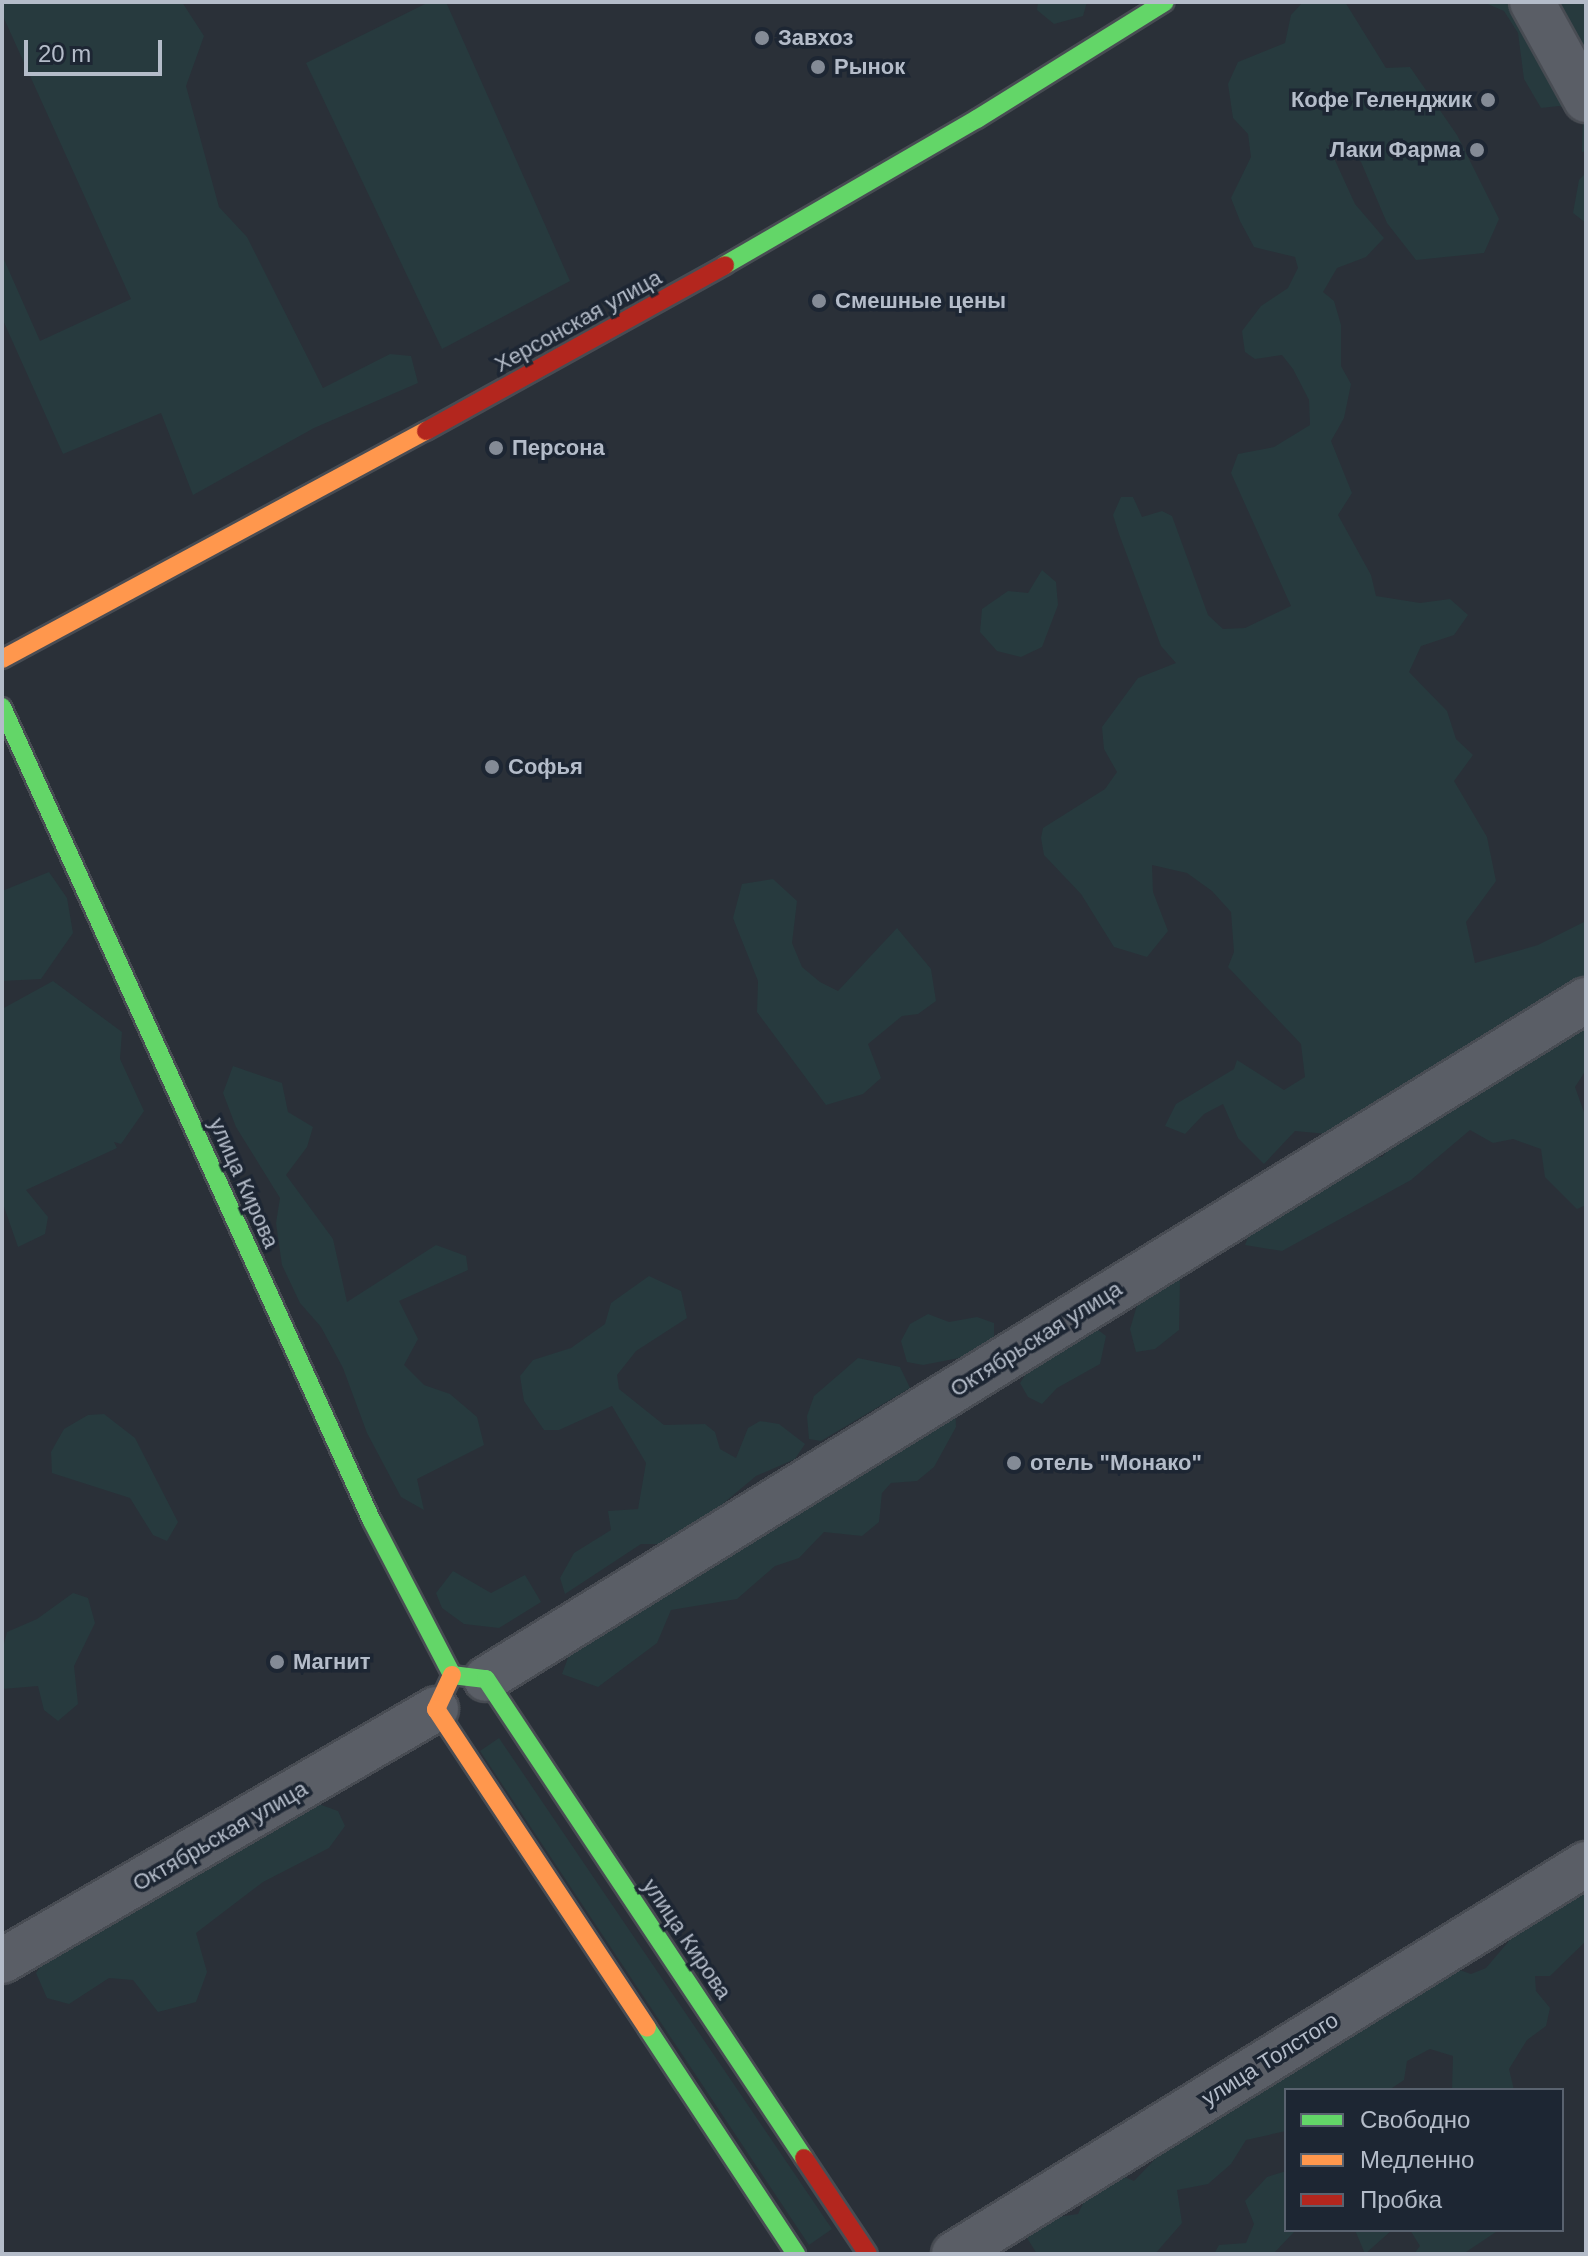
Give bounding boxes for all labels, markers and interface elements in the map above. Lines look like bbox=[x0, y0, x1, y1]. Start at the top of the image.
scale bar bbox=[28, 24, 166, 74]
place label: Завхоз bbox=[778, 25, 853, 51]
marker: Завхоз bbox=[753, 29, 771, 47]
text: 20 m bbox=[38, 40, 91, 67]
place label: Рынок bbox=[834, 54, 905, 80]
marker: Рынок bbox=[809, 58, 827, 76]
place label: Кофе Геленджик bbox=[1291, 87, 1472, 113]
marker: Кофе Геленджик bbox=[1479, 91, 1497, 109]
place label: Лаки Фарма bbox=[1330, 137, 1461, 163]
marker: Лаки Фарма bbox=[1468, 141, 1486, 159]
street label: Херсонская улица bbox=[490, 264, 666, 378]
place label: Смешные цены bbox=[835, 288, 1006, 314]
marker: Смешные цены bbox=[810, 292, 828, 310]
place label: Персона bbox=[512, 435, 605, 461]
marker: Персона bbox=[487, 439, 505, 457]
place label: Софья bbox=[508, 754, 583, 780]
marker: Софья bbox=[483, 758, 501, 776]
street label: улица Кирова bbox=[204, 1114, 284, 1252]
street label: Октябрьская улица bbox=[945, 1276, 1127, 1402]
place label: отель "Монако" bbox=[1030, 1450, 1202, 1476]
marker: отель "Монако" bbox=[1005, 1454, 1023, 1472]
place label: Магнит bbox=[293, 1649, 371, 1675]
marker: Магнит bbox=[268, 1653, 286, 1671]
street label: Октябрьская улица bbox=[128, 1775, 312, 1897]
street label: улица Кирова bbox=[637, 1874, 737, 2004]
street label: улица Толстого bbox=[1197, 2007, 1343, 2111]
legend bbox=[1284, 2088, 1564, 2232]
text: Свободно bbox=[1360, 2106, 1470, 2133]
text: Медленно bbox=[1360, 2146, 1474, 2173]
text: Пробка bbox=[1360, 2186, 1442, 2213]

